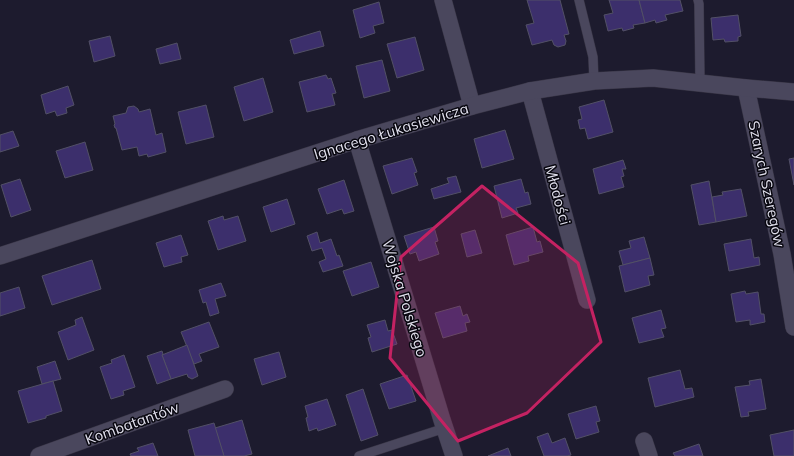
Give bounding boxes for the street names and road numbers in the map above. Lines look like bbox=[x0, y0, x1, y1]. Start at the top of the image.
street label: Ignacego Łukasiewicza bbox=[311, 98, 471, 164]
street label: Szarych Szeregów bbox=[744, 119, 790, 249]
street label: Młodości bbox=[541, 163, 575, 227]
street label: Wojska Polskiego bbox=[378, 237, 432, 359]
street label: Kombatantów bbox=[82, 397, 182, 449]

